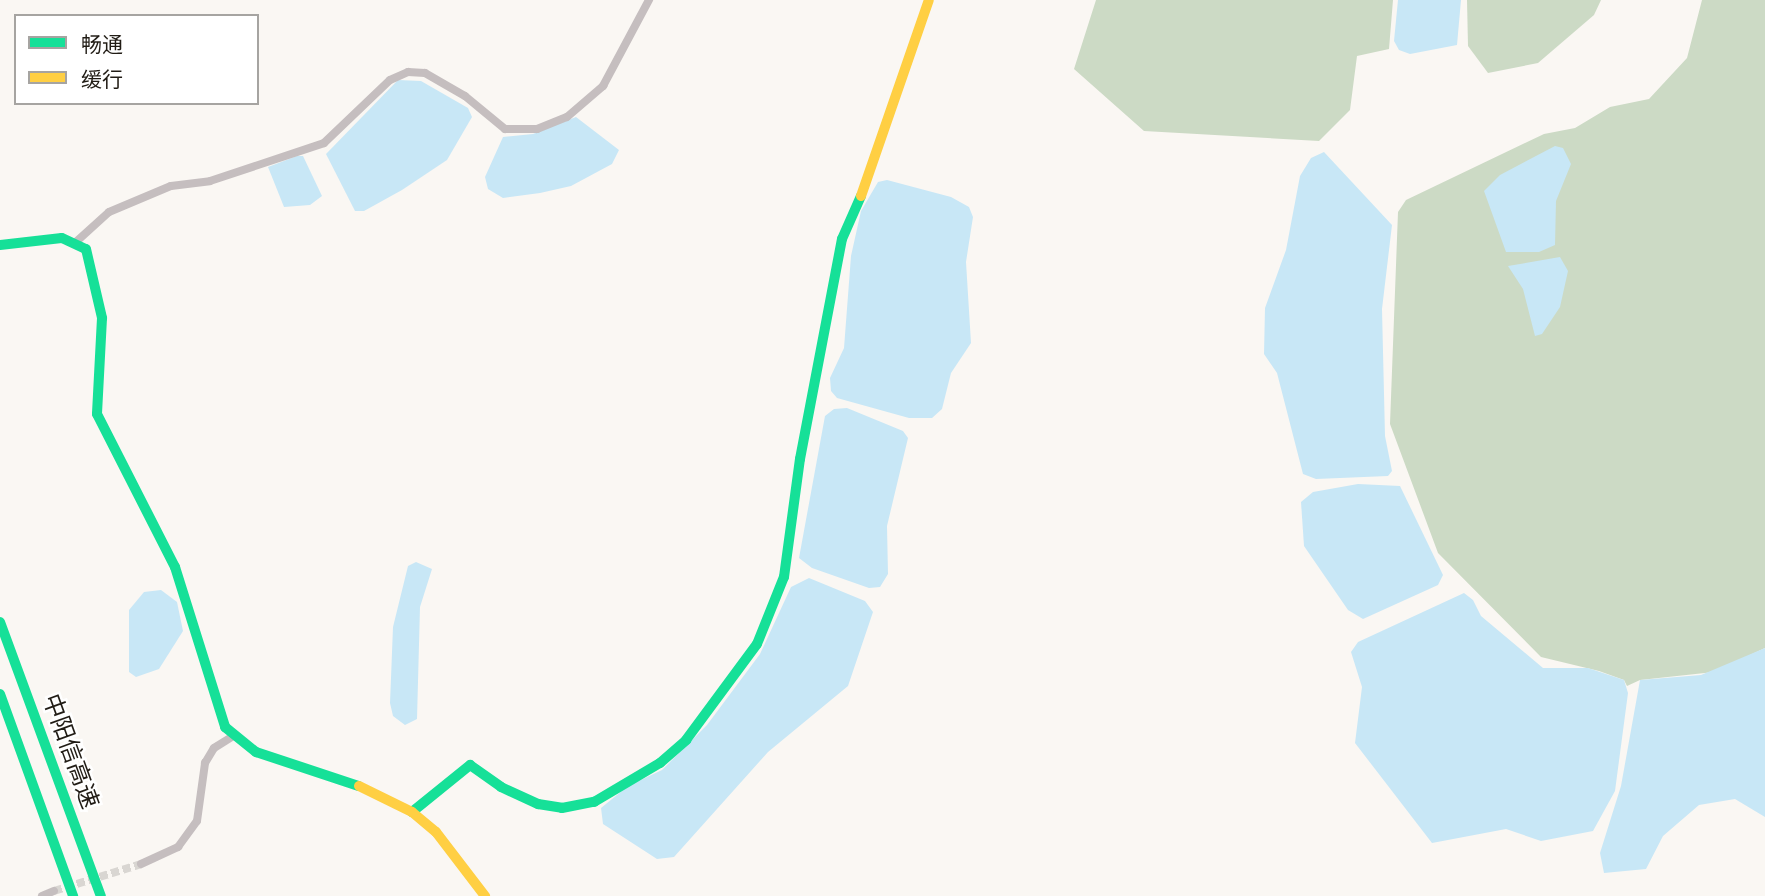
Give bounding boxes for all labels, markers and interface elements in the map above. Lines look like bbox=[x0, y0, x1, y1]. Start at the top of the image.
legend bbox=[14, 14, 259, 105]
text: 畅通 bbox=[81, 30, 123, 58]
text: 缓行 bbox=[81, 65, 123, 93]
street label: 中阳信高速 bbox=[37, 690, 105, 812]

